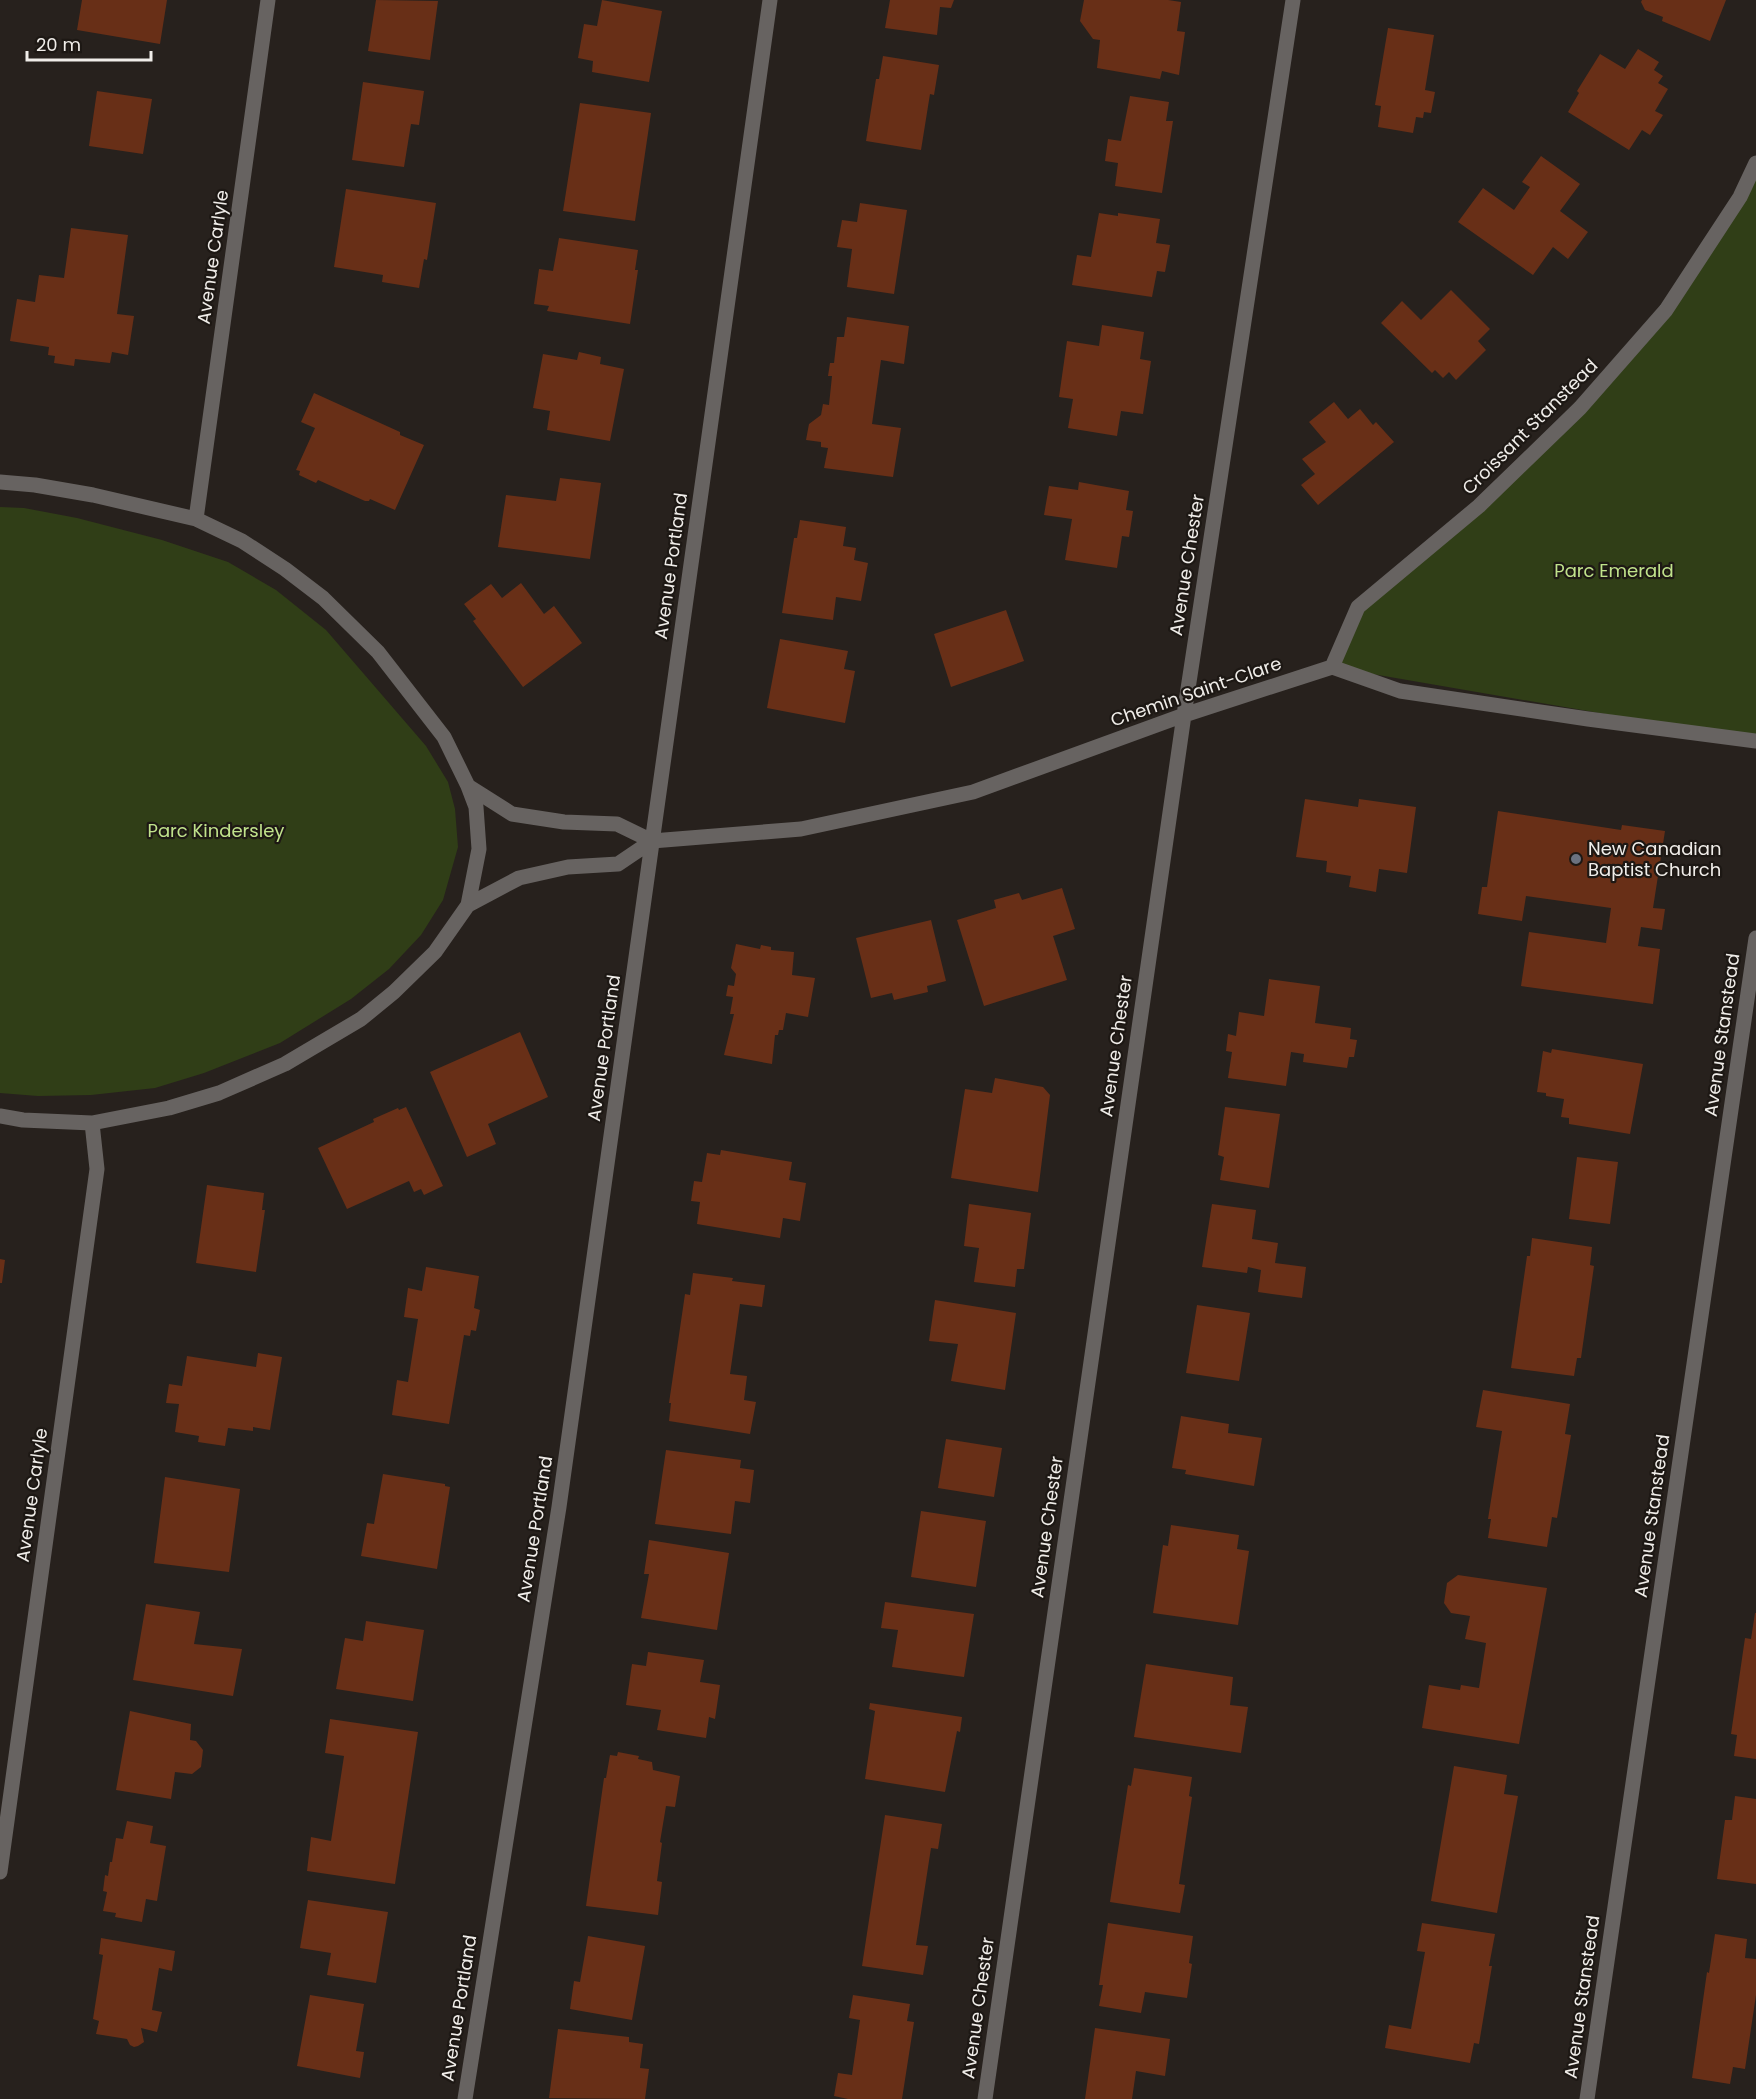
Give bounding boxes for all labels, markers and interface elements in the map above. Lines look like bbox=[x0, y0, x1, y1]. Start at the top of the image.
scale bar bbox=[27, 24, 152, 62]
text: 20 m bbox=[36, 32, 81, 57]
street label: Avenue Carlyle bbox=[191, 188, 234, 326]
street label: Croissant Stanstead bbox=[1456, 353, 1603, 500]
street label: Avenue Portland bbox=[648, 491, 693, 641]
street label: Avenue Chester bbox=[1163, 492, 1210, 637]
park label: Parc Emerald bbox=[1554, 558, 1674, 583]
street label: Chemin Saint-Clare bbox=[1107, 651, 1285, 733]
park label: Parc Kindersley bbox=[148, 818, 284, 843]
place label: New Canadian Baptist Church bbox=[1588, 836, 1721, 882]
marker: New Canadian Baptist Church bbox=[1569, 852, 1583, 866]
street label: Avenue Stanstead bbox=[1698, 952, 1745, 1118]
street label: Avenue Portland bbox=[581, 973, 626, 1123]
street label: Avenue Chester bbox=[1093, 973, 1138, 1118]
street label: Avenue Carlyle bbox=[10, 1426, 53, 1564]
street label: Avenue Stanstead bbox=[1628, 1433, 1675, 1599]
street label: Avenue Portland bbox=[511, 1454, 558, 1604]
street label: Avenue Chester bbox=[1024, 1454, 1069, 1599]
street label: Avenue Stanstead bbox=[1558, 1914, 1605, 2080]
street label: Avenue Portland bbox=[435, 1933, 482, 2083]
street label: Avenue Chester bbox=[955, 1935, 1000, 2080]

